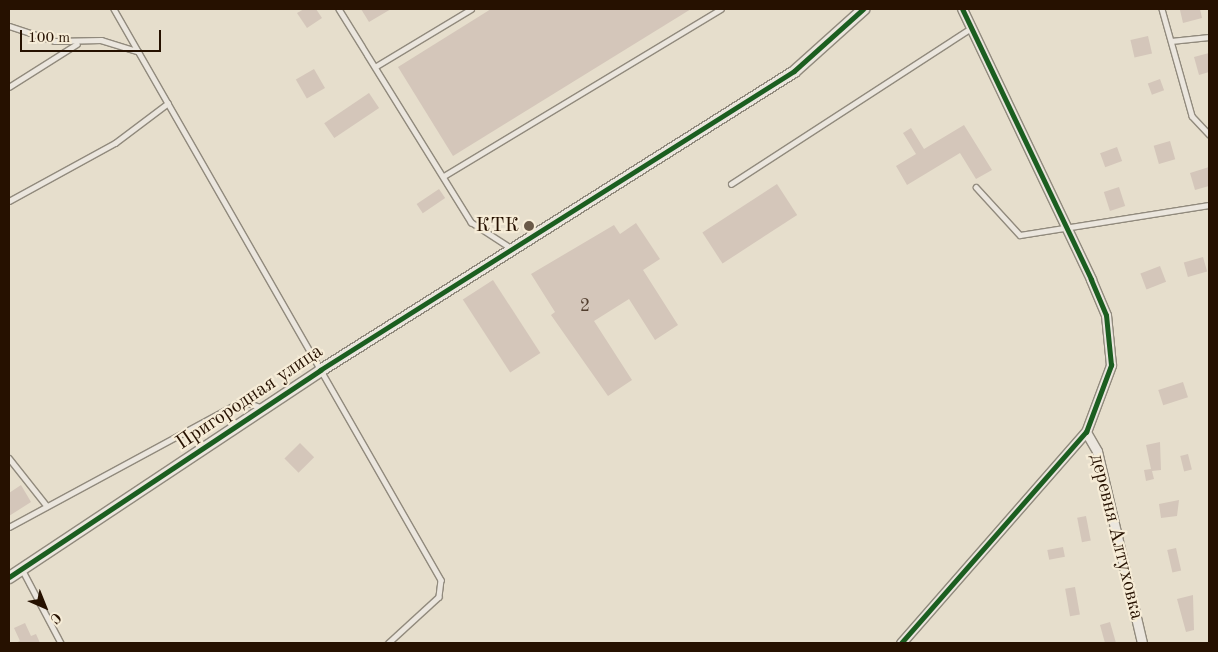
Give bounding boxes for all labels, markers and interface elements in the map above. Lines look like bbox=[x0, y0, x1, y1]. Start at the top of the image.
scale bar bbox=[22, 20, 164, 52]
text: 100 m bbox=[28, 31, 70, 46]
place label: КТК bbox=[476, 214, 519, 238]
marker: КТК bbox=[523, 220, 535, 232]
house number: 2 bbox=[580, 295, 590, 317]
street label: Пригородная улица bbox=[172, 340, 328, 456]
street label: деревня Алтуховка bbox=[1084, 452, 1148, 622]
north arrow bbox=[20, 582, 70, 632]
text: С bbox=[47, 610, 64, 626]

